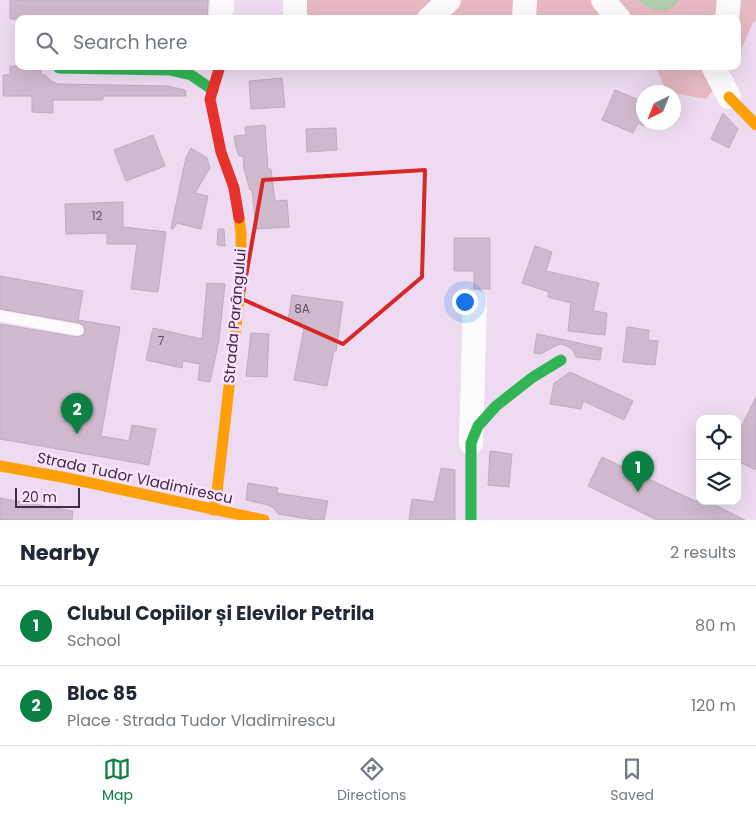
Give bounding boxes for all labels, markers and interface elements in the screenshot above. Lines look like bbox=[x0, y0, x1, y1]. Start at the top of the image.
search box bbox=[15, 15, 741, 70]
icon: search bbox=[33, 29, 61, 57]
text: Search here bbox=[73, 29, 187, 56]
north arrow bbox=[636, 85, 681, 130]
house number: 12 bbox=[92, 207, 102, 224]
street label: Strada Parângului bbox=[218, 248, 251, 384]
your location bbox=[452, 289, 478, 315]
house number: 8A bbox=[294, 300, 310, 317]
house number: 7 bbox=[158, 332, 165, 349]
pin: 2 bbox=[61, 393, 93, 434]
map controls bbox=[696, 415, 741, 505]
button: locate bbox=[696, 415, 741, 460]
street label: Strada Tudor Vladimirescu bbox=[35, 446, 235, 509]
pin: 1 bbox=[622, 451, 654, 492]
button: layers bbox=[696, 460, 741, 505]
scale bar bbox=[15, 485, 80, 508]
text: 20 m bbox=[22, 487, 57, 507]
text: Nearby bbox=[20, 538, 100, 567]
text: 2 results bbox=[670, 541, 736, 564]
text: Clubul Copiilor și Elevilor Petrila bbox=[67, 600, 375, 627]
text: 1 bbox=[33, 614, 39, 637]
text: 80 m bbox=[695, 614, 736, 637]
text: School bbox=[67, 629, 121, 652]
text: Bloc 85 bbox=[67, 680, 137, 707]
text: 2 bbox=[31, 694, 41, 717]
text: 120 m bbox=[691, 694, 736, 717]
text: Place · Strada Tudor Vladimirescu bbox=[67, 709, 336, 732]
tab: Map bbox=[102, 755, 133, 806]
tab: Directions bbox=[337, 755, 406, 806]
tab: Saved bbox=[610, 755, 654, 806]

